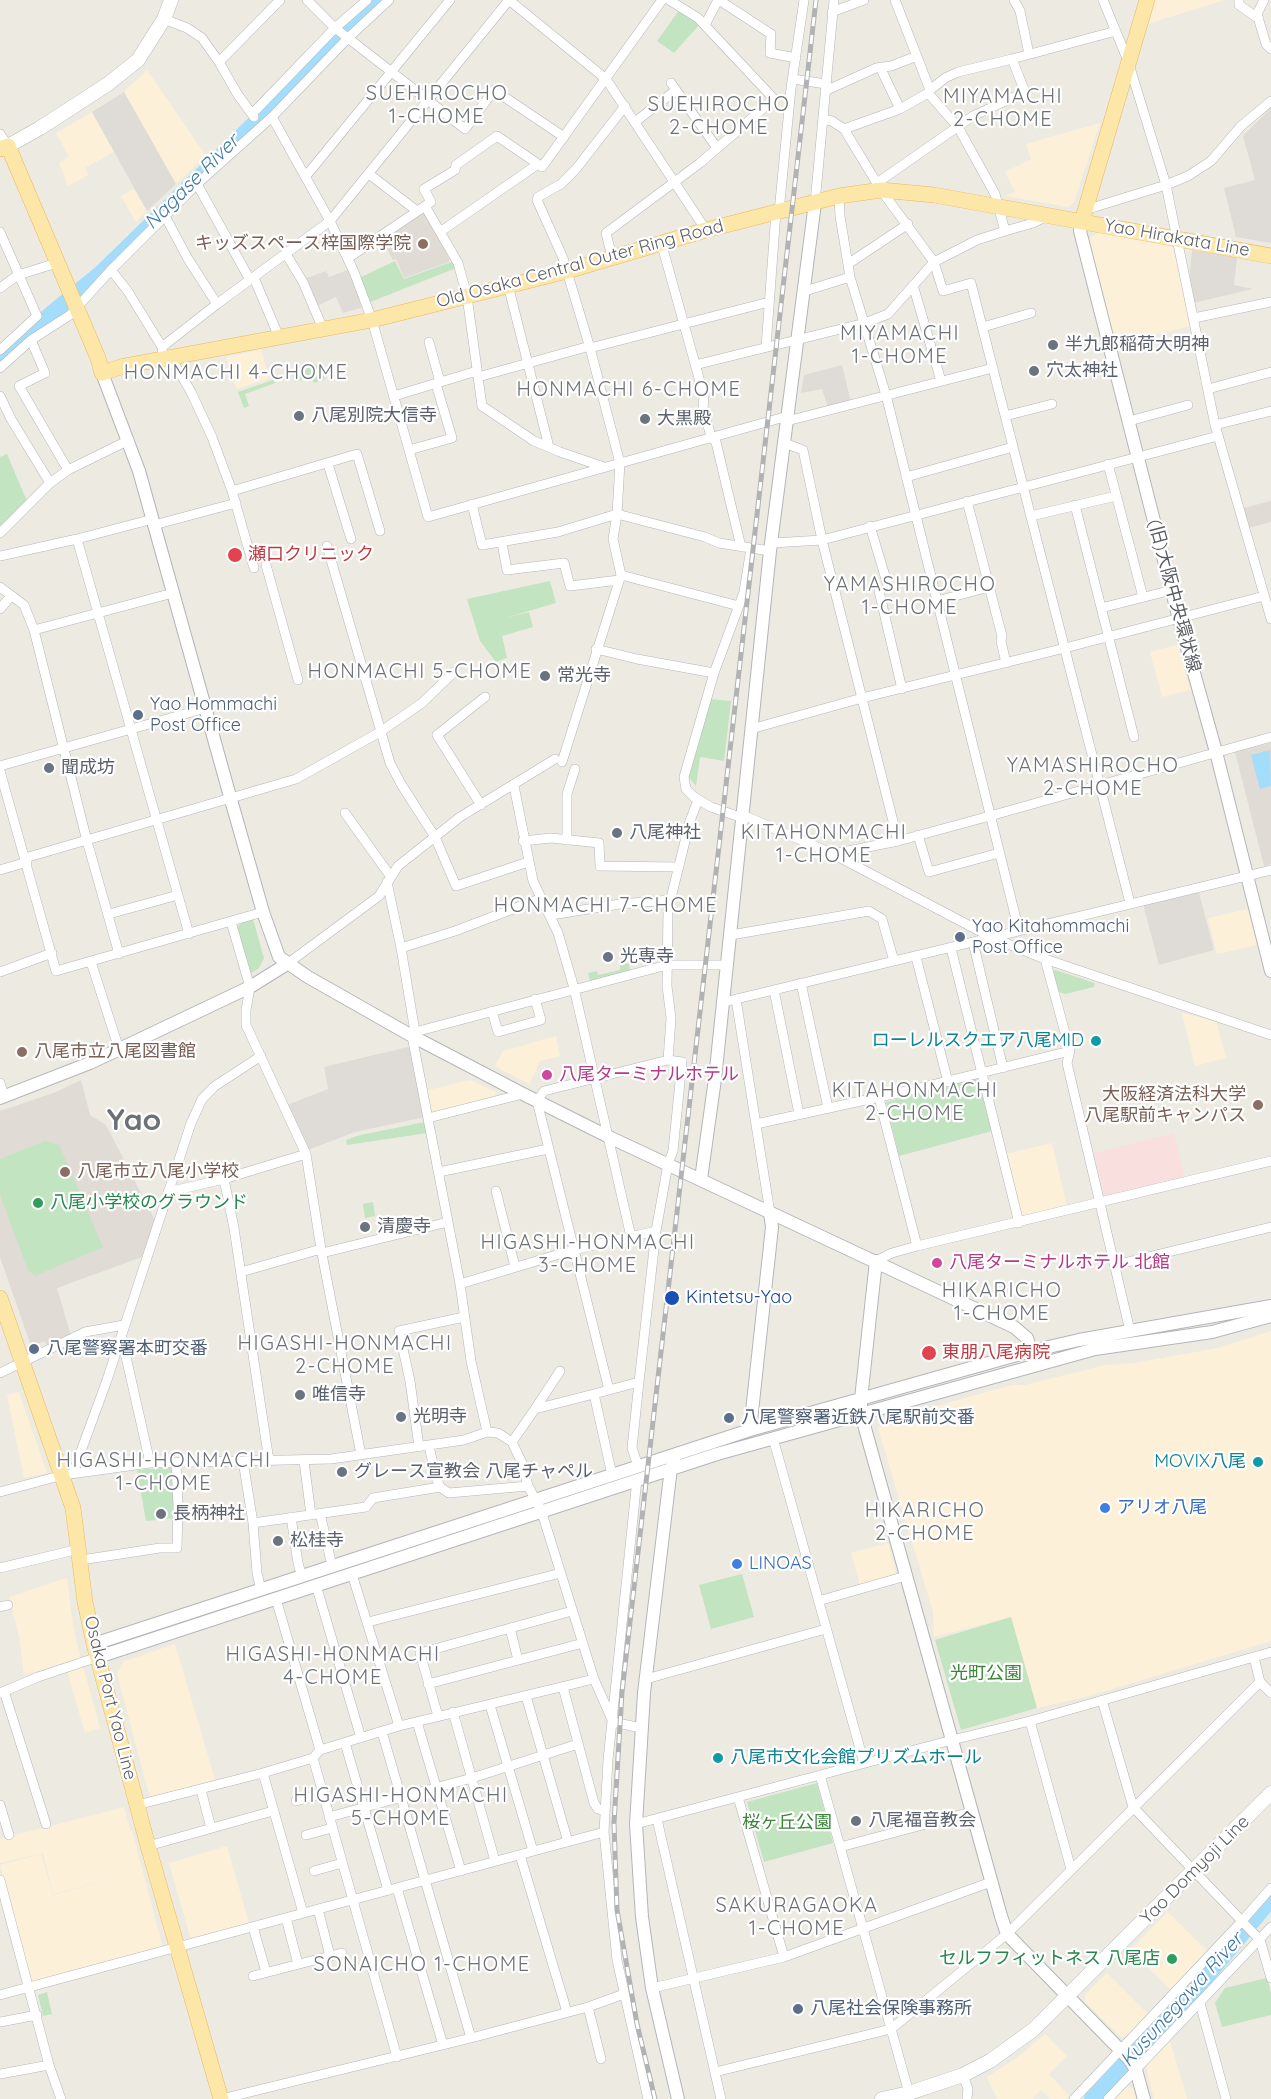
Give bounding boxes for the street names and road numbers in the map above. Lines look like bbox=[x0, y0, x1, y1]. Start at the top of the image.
street label: Old Osaka Central Outer Ring Road bbox=[434, 215, 726, 313]
street label: Yao Hirakata Line bbox=[1103, 215, 1251, 261]
street label: (旧)大阪中央環状線 bbox=[1143, 517, 1205, 675]
street label: Osaka Port Yao Line bbox=[79, 1614, 141, 1782]
street label: Yao Domyoji Line bbox=[1136, 1811, 1254, 1929]

